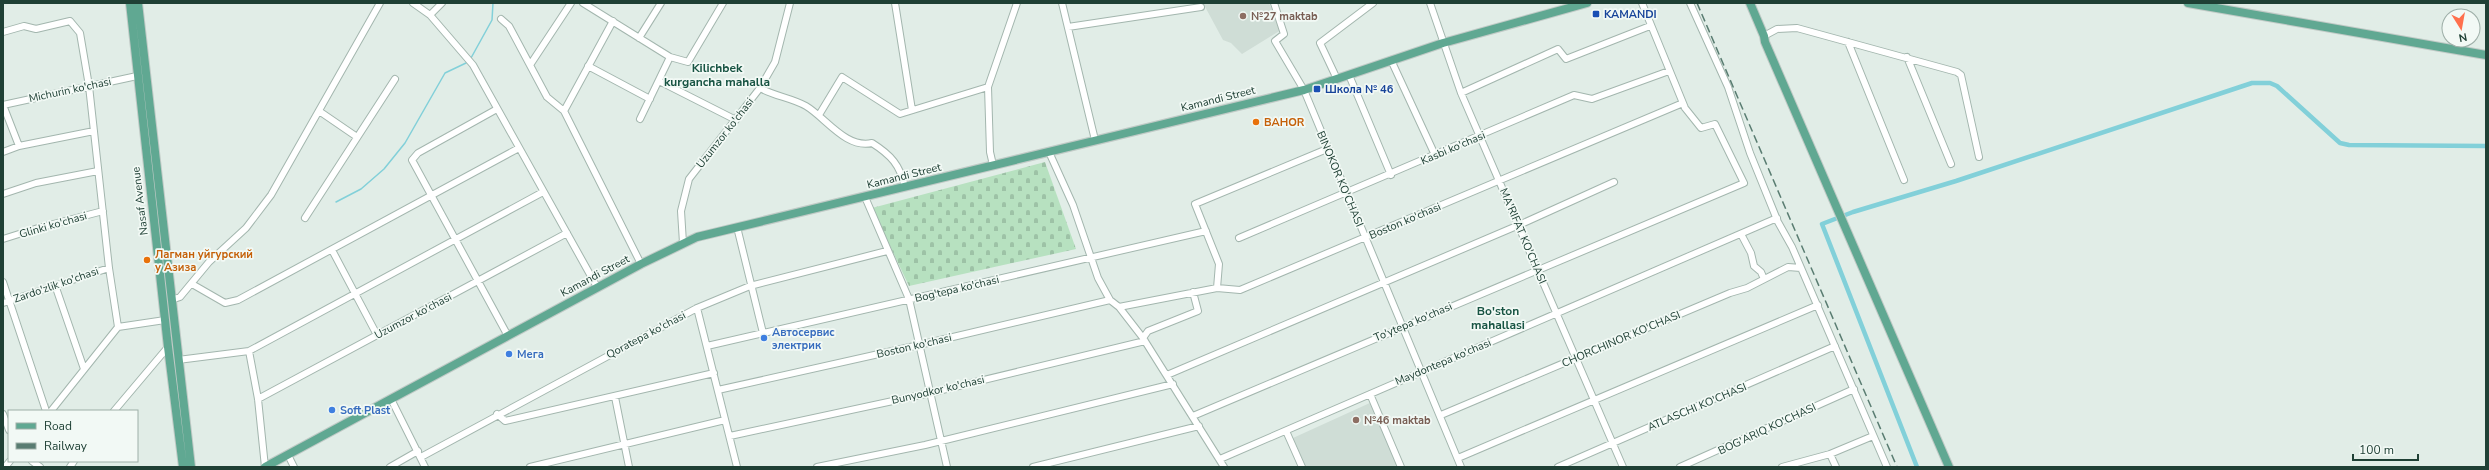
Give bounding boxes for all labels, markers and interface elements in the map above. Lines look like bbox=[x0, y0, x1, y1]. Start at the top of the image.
place label: KAMANDI bbox=[1604, 7, 1657, 22]
north arrow bbox=[2441, 8, 2481, 48]
place label: №27 maktab bbox=[1251, 9, 1318, 24]
marker: KAMANDI bbox=[1591, 9, 1601, 19]
marker: №27 maktab bbox=[1238, 11, 1248, 21]
text: N bbox=[2457, 29, 2468, 45]
district label: Kilichbek kurgancha mahalla bbox=[664, 60, 770, 90]
street label: Michurin ko'chasi bbox=[27, 74, 113, 106]
street label: Kamandi Street bbox=[1179, 82, 1257, 115]
place label: Школа № 46 bbox=[1325, 82, 1394, 97]
marker: Школа № 46 bbox=[1312, 84, 1322, 94]
street label: Uzumzor ko'chasi bbox=[693, 95, 757, 171]
place label: BAHOR bbox=[1264, 115, 1305, 130]
marker: BAHOR bbox=[1251, 117, 1261, 127]
street label: Kasbi ko'chasi bbox=[1418, 128, 1488, 168]
street label: BINOKOR KO'CHASI bbox=[1313, 129, 1367, 229]
street label: Kamandi Street bbox=[865, 159, 943, 192]
street label: Nasaf Avenue bbox=[128, 166, 152, 236]
street label: MA'RIFAT KO'CHASI bbox=[1496, 186, 1550, 286]
street label: Boston ko'chasi bbox=[1367, 199, 1443, 243]
street label: Glinki ko'chasi bbox=[17, 208, 89, 242]
place label: Лагман уйгурский у Азиза bbox=[155, 247, 253, 275]
street label: Kamandi Street bbox=[558, 251, 632, 300]
marker: Лагман уйгурский у Азиза bbox=[142, 255, 152, 265]
street label: Zardo'zlik ko'chasi bbox=[11, 263, 101, 307]
street label: Bog'tepa ko'chasi bbox=[913, 272, 1001, 306]
street label: Uzumzor ko'chasi bbox=[372, 289, 454, 343]
street label: To'ytepa ko'chasi bbox=[1372, 299, 1454, 345]
district label: Bo'ston mahallasi bbox=[1471, 303, 1525, 333]
street label: CHORCHINOR KO'CHASI bbox=[1559, 307, 1683, 371]
street label: Qoratepa ko'chasi bbox=[604, 308, 688, 362]
place label: Автосервис электрик bbox=[772, 325, 835, 353]
street label: Boston ko'chasi bbox=[875, 330, 953, 362]
marker: Автосервис электрик bbox=[759, 333, 769, 343]
street label: Maydontepa ko'chasi bbox=[1393, 335, 1493, 389]
place label: Мега bbox=[517, 347, 544, 362]
marker: Мега bbox=[504, 349, 514, 359]
street label: Bunyodkor ko'chasi bbox=[890, 372, 986, 408]
street label: ATLASCHI KO'CHASI bbox=[1645, 379, 1749, 435]
street label: BOG'ARIQ KO'CHASI bbox=[1716, 400, 1818, 458]
place label: Soft Plast bbox=[340, 403, 391, 418]
marker: Soft Plast bbox=[327, 405, 337, 415]
legend bbox=[8, 410, 138, 462]
place label: №46 maktab bbox=[1364, 413, 1431, 428]
marker: №46 maktab bbox=[1351, 415, 1361, 425]
text: Road bbox=[44, 418, 72, 434]
scale bar bbox=[2353, 436, 2418, 462]
text: Railway bbox=[44, 438, 88, 454]
text: 100 m bbox=[2359, 442, 2394, 458]

